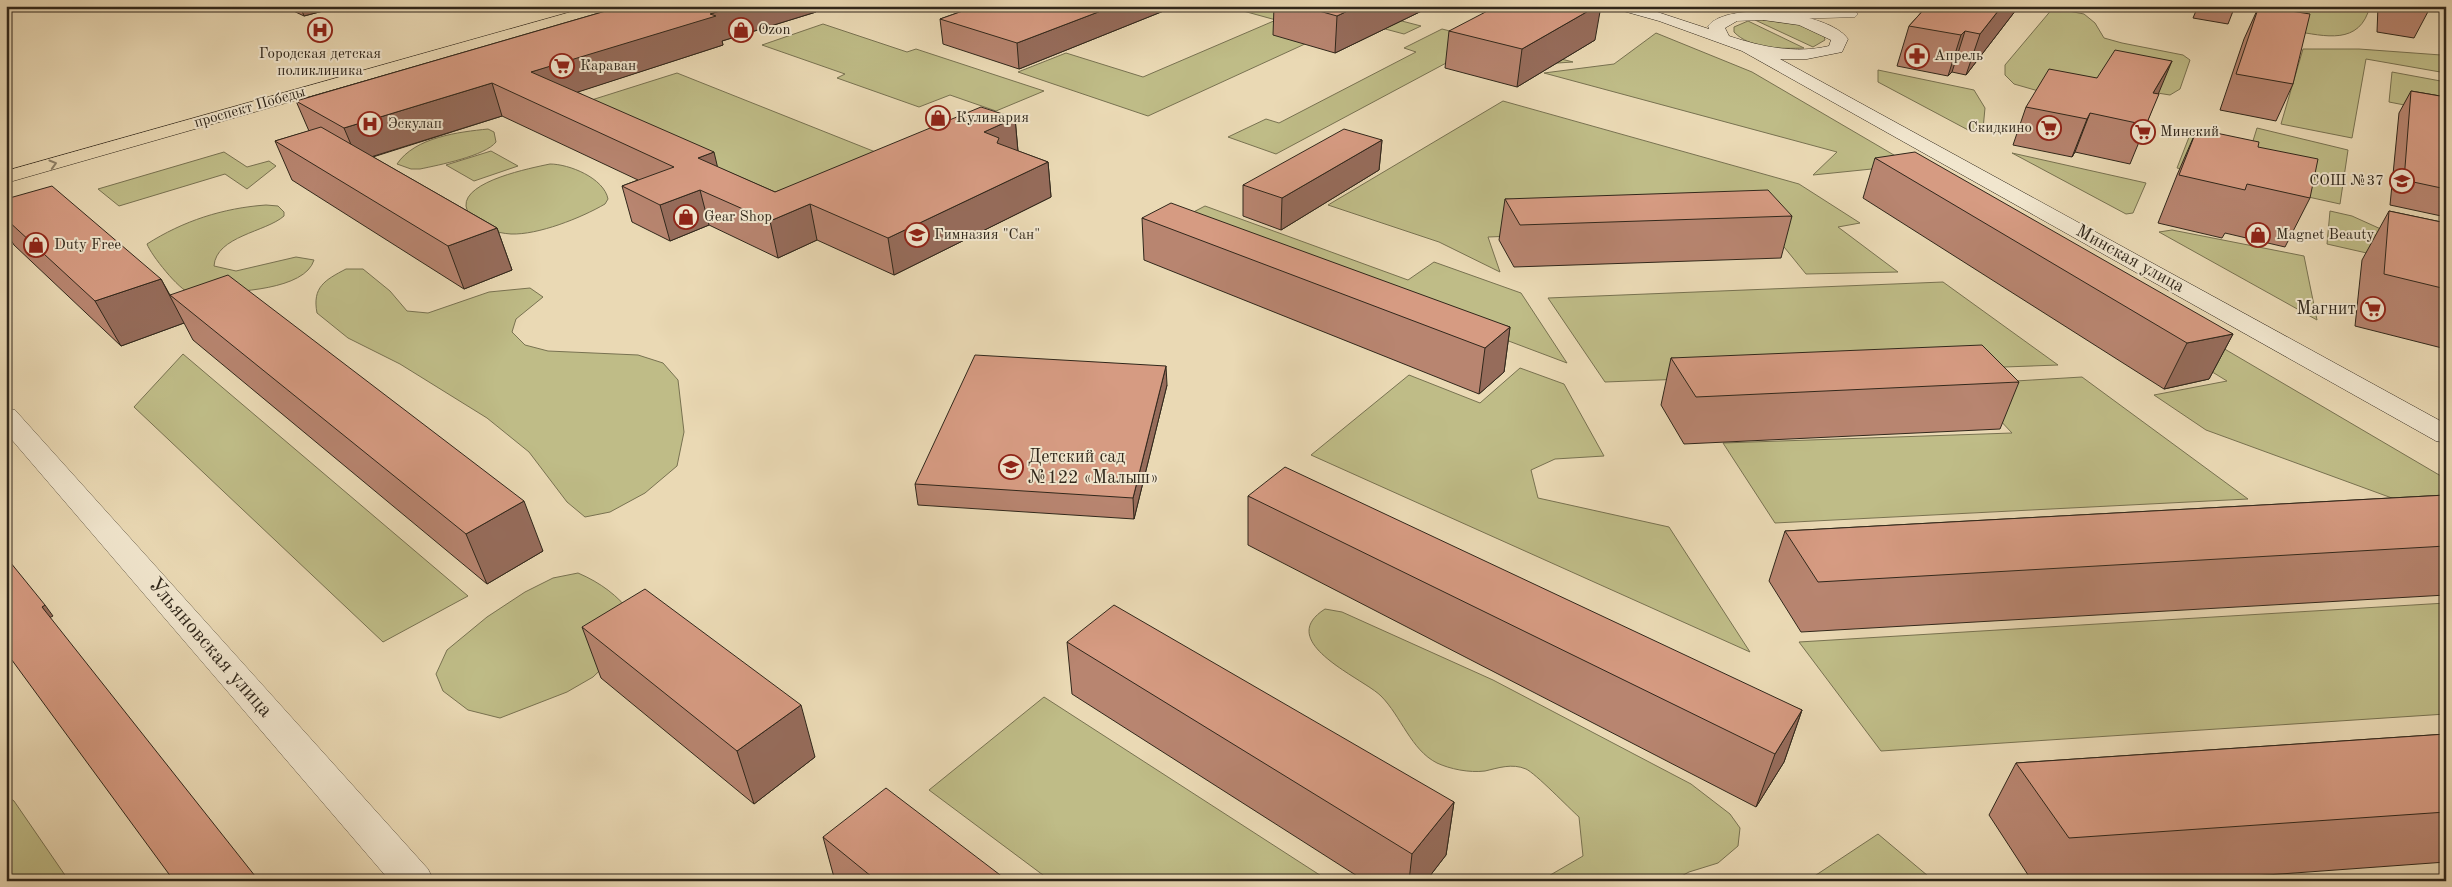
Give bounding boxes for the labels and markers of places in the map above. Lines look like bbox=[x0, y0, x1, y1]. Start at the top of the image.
hospital icon: Городская детская поликлиника bbox=[307, 17, 333, 43]
shop icon: Ozon bbox=[728, 17, 754, 43]
place label: Ozon bbox=[758, 23, 791, 38]
pharmacy icon: Апрель bbox=[1904, 43, 1930, 69]
place label: Городская детская поликлиника bbox=[259, 47, 381, 79]
place label: Апрель bbox=[1934, 49, 1983, 64]
supermarket icon: Караван bbox=[549, 53, 575, 79]
place label: Караван bbox=[580, 59, 636, 74]
shop icon: Кулинария bbox=[925, 105, 951, 131]
hospital icon: Эскулап bbox=[357, 111, 383, 137]
place label: Кулинария bbox=[956, 111, 1029, 126]
supermarket icon: Скидкино bbox=[2036, 115, 2062, 141]
place label: Эскулап bbox=[388, 117, 442, 132]
supermarket icon: Минский bbox=[2130, 119, 2156, 145]
place label: Скидкино bbox=[1968, 121, 2032, 136]
place label: Минский bbox=[2160, 125, 2219, 140]
school or university icon: СОШ №37 bbox=[2389, 168, 2415, 194]
place label: СОШ №37 bbox=[2309, 174, 2384, 189]
shop icon: Gear Shop bbox=[673, 204, 699, 230]
place label: Gear Shop bbox=[704, 210, 772, 225]
school or university icon: Гимназия "Сан" bbox=[904, 222, 930, 248]
shop icon: Magnet Beauty bbox=[2245, 222, 2271, 248]
place label: Гимназия "Сан" bbox=[934, 228, 1040, 243]
place label: Magnet Beauty bbox=[2276, 228, 2374, 243]
shop icon: Duty Free bbox=[23, 232, 49, 258]
place label: Duty Free bbox=[54, 238, 121, 253]
supermarket icon: Магнит bbox=[2360, 296, 2386, 322]
place label: Магнит bbox=[2296, 300, 2356, 318]
place label: Детский сад №122 «Малыш» bbox=[1028, 448, 1159, 487]
school or university icon: Детский сад №122 «Малыш» bbox=[998, 454, 1024, 480]

